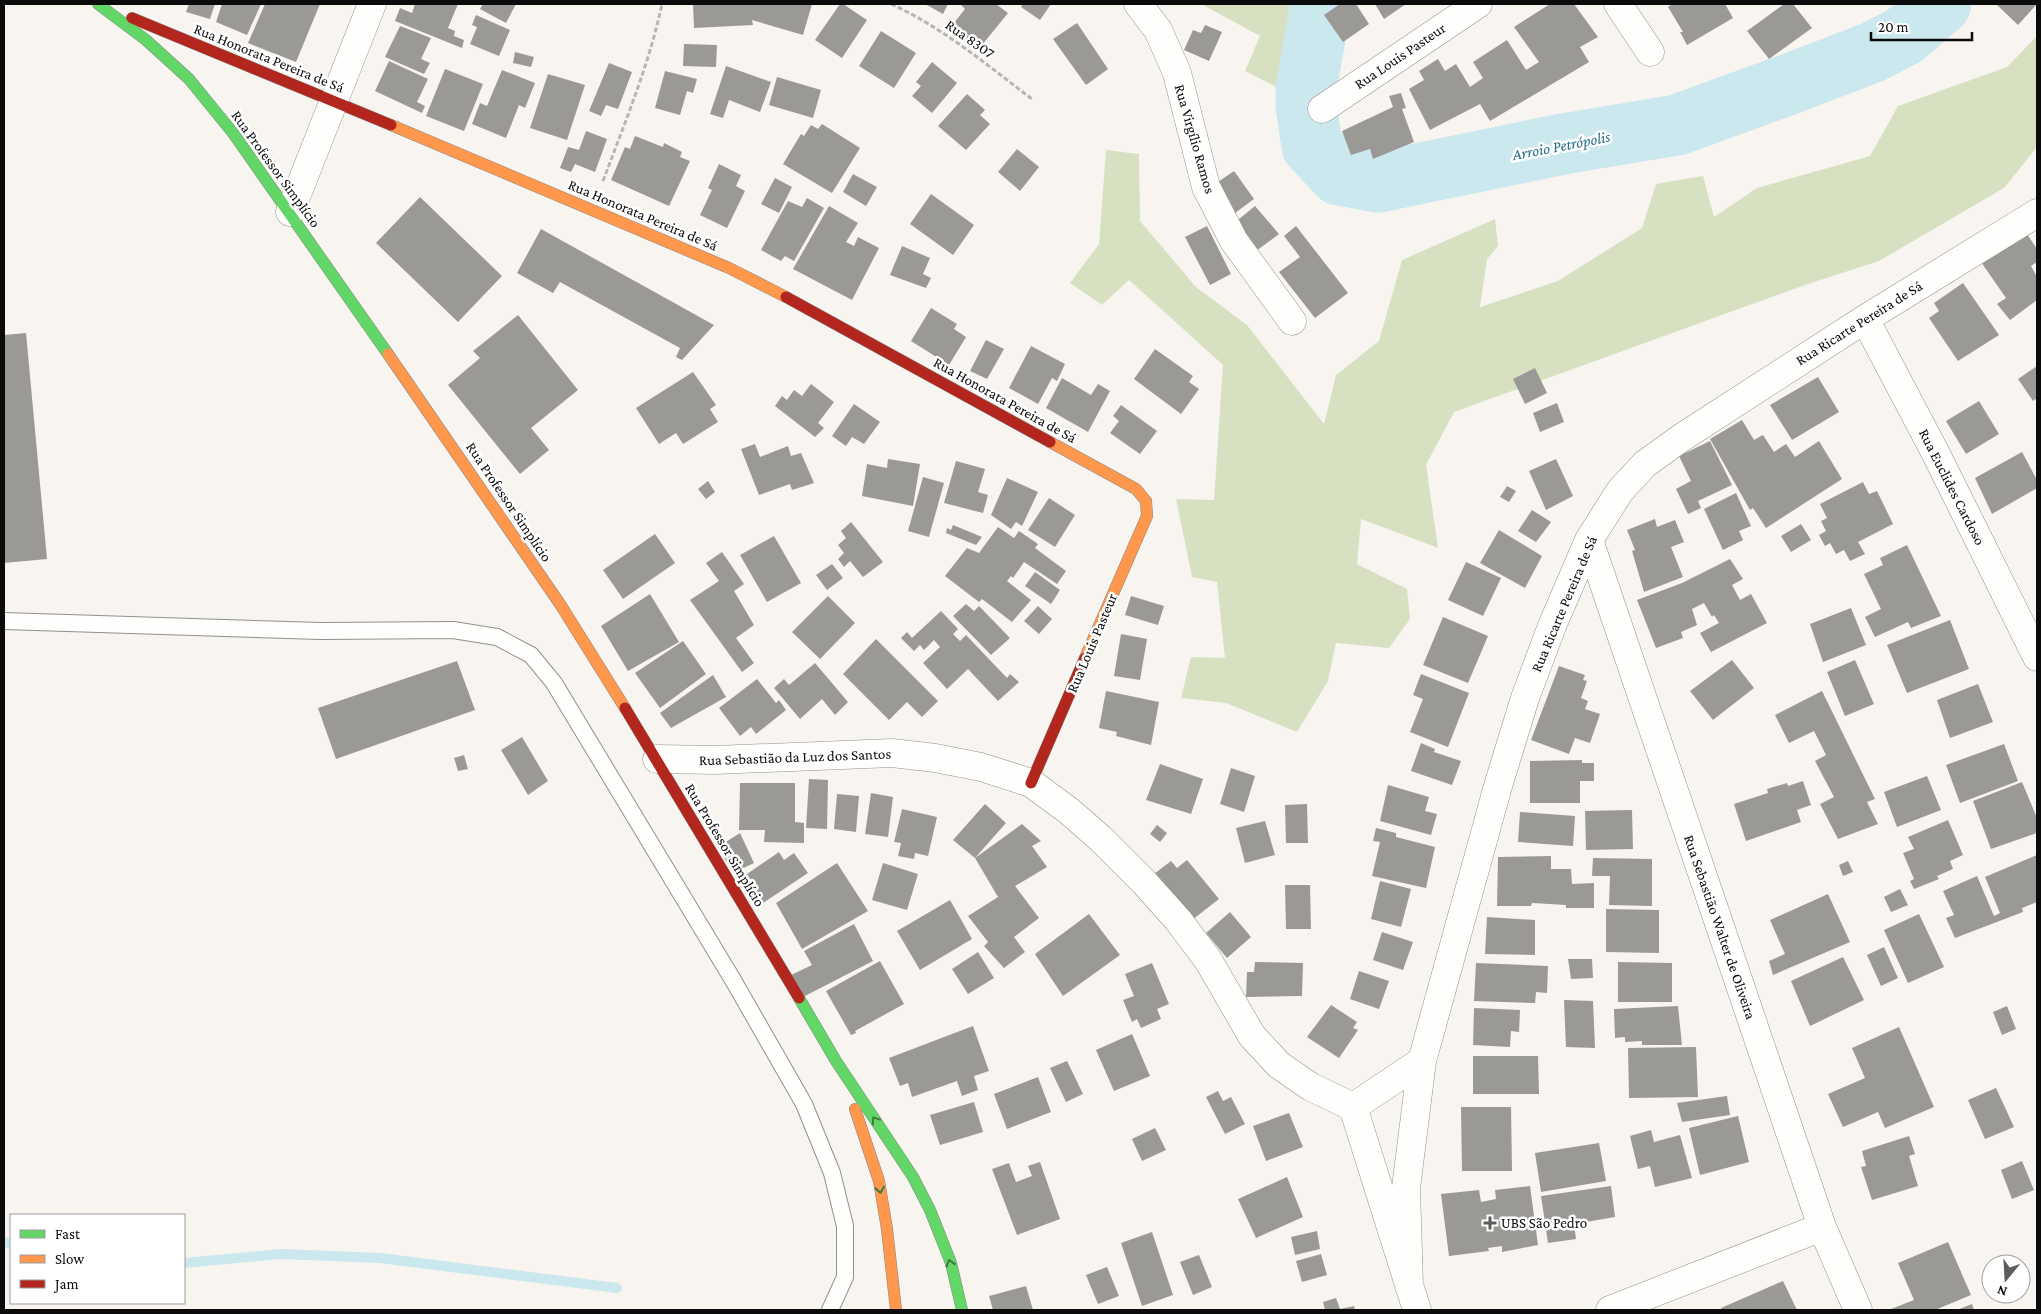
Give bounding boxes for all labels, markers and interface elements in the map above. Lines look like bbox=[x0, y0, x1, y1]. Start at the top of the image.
scale bar bbox=[1871, 10, 1972, 42]
street label: Rua 8307 bbox=[943, 16, 997, 62]
street label: Rua Louis Pasteur bbox=[1351, 19, 1449, 92]
text: 20 m bbox=[1878, 19, 1909, 35]
street label: Rua Honorata Pereira de Sá bbox=[192, 20, 347, 96]
street label: Rua Virgílio Ramos bbox=[1171, 82, 1218, 196]
street label: Rua Professor Simplício bbox=[227, 107, 324, 231]
water label: Arroio Petrópolis bbox=[1510, 128, 1612, 164]
street label: Rua Honorata Pereira de Sá bbox=[566, 176, 720, 254]
street label: Rua Ricarte Pereira de Sá bbox=[1793, 277, 1925, 369]
street label: Rua Honorata Pereira de Sá bbox=[931, 354, 1079, 446]
street label: Rua Euclides Cardoso bbox=[1916, 426, 1988, 548]
street label: Rua Professor Simplício bbox=[462, 439, 555, 565]
street label: Rua Ricarte Pereira de Sá bbox=[1528, 534, 1600, 674]
street label: Rua Louis Pasteur bbox=[1064, 590, 1120, 695]
street label: Rua Sebastião da Luz dos Santos bbox=[699, 746, 892, 768]
street label: Rua Professor Simplício bbox=[681, 781, 768, 910]
street label: Rua Sebastião Walter de Oliveira bbox=[1681, 833, 1759, 1021]
one-way arrow bbox=[872, 1116, 881, 1125]
one-way arrow bbox=[875, 1185, 885, 1194]
legend bbox=[10, 1214, 185, 1304]
place label: UBS São Pedro bbox=[1501, 1215, 1587, 1231]
marker: UBS São Pedro bbox=[1483, 1216, 1497, 1230]
text: Fast bbox=[55, 1226, 81, 1242]
text: Slow bbox=[55, 1251, 85, 1267]
north arrow bbox=[1981, 1254, 2031, 1304]
one-way arrow bbox=[945, 1259, 955, 1268]
text: Jam bbox=[53, 1276, 78, 1293]
text: N bbox=[1995, 1282, 2009, 1300]

